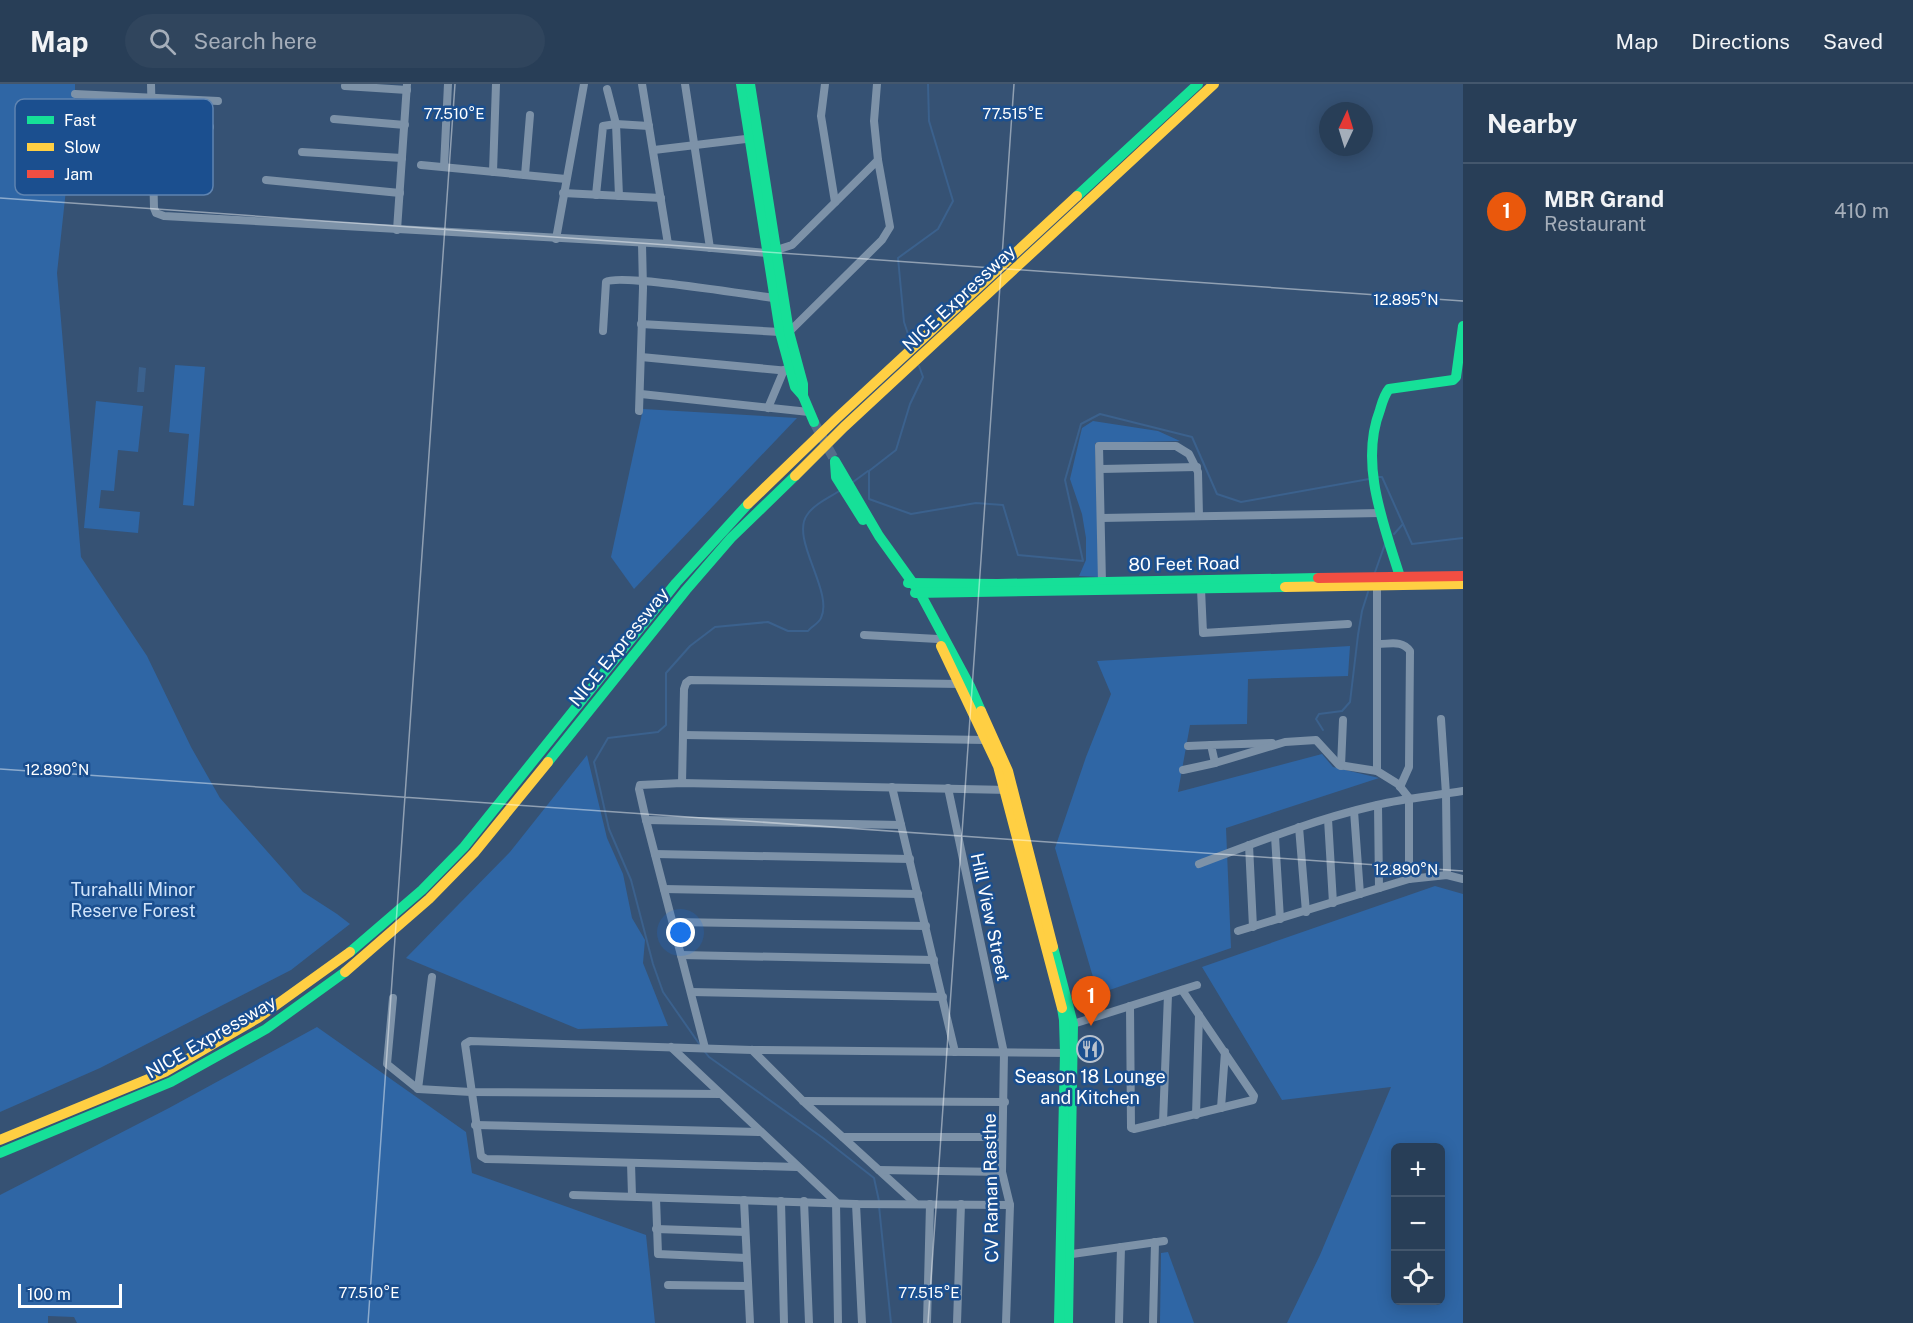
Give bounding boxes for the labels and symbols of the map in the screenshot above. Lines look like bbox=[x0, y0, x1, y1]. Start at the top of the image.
legend bbox=[15, 99, 213, 195]
north arrow bbox=[1319, 102, 1373, 156]
text: 77.510°E bbox=[424, 105, 484, 122]
text: 77.515°E bbox=[982, 105, 1044, 122]
text: Fast bbox=[64, 111, 96, 130]
text: Slow bbox=[64, 138, 101, 157]
text: Jam bbox=[64, 165, 93, 184]
street label: NICE Expressway bbox=[898, 240, 1020, 355]
text: 12.895°N bbox=[1373, 291, 1439, 308]
street label: 80 Feet Road bbox=[1128, 552, 1240, 575]
street label: NICE Expressway bbox=[564, 583, 673, 710]
text: 12.890°N bbox=[25, 761, 89, 778]
street label: Hill View Street bbox=[967, 851, 1014, 983]
text: 12.890°N bbox=[1374, 861, 1438, 878]
park label: Turahalli Minor Reserve Forest bbox=[70, 879, 196, 921]
your location bbox=[666, 918, 695, 947]
pin: 1 bbox=[1072, 976, 1110, 1026]
street label: NICE Expressway bbox=[142, 991, 280, 1082]
restaurant icon: Season 18 Lounge and Kitchen bbox=[1075, 1034, 1105, 1064]
place label: Season 18 Lounge and Kitchen bbox=[1014, 1066, 1166, 1108]
street label: CV Raman Rasthe bbox=[979, 1113, 1002, 1263]
scale bar bbox=[18, 1281, 122, 1308]
text: 77.510°E bbox=[339, 1284, 399, 1301]
text: 77.515°E bbox=[898, 1284, 960, 1301]

